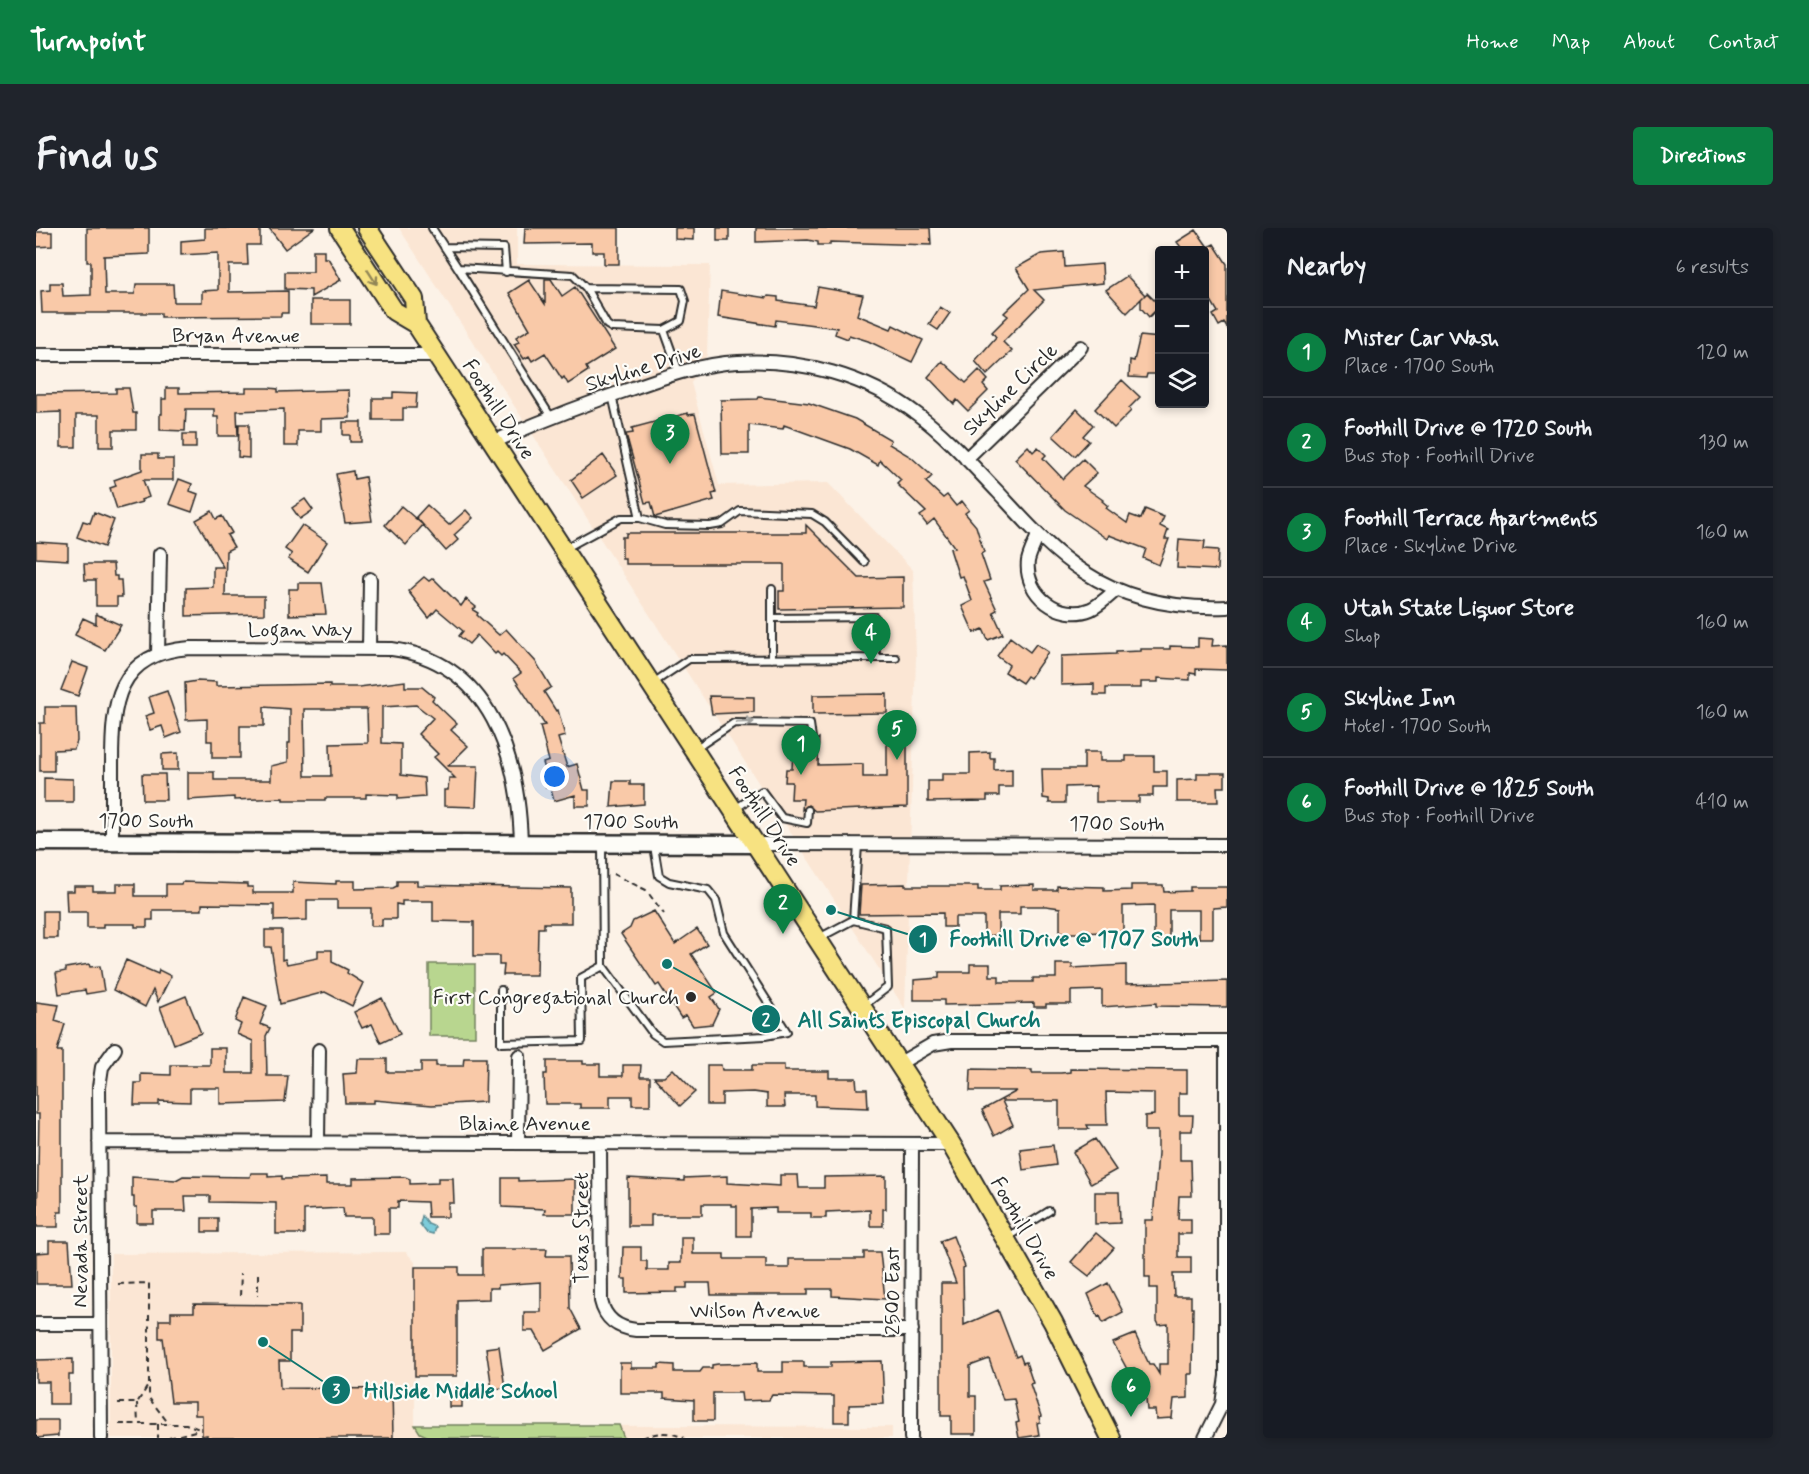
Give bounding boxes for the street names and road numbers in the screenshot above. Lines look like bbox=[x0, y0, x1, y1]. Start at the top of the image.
street label: Bryan Avenue bbox=[172, 322, 300, 350]
street label: Skyline Drive bbox=[582, 337, 705, 399]
street label: Skyline Circle bbox=[957, 337, 1065, 442]
street label: Foothill Drive bbox=[455, 354, 541, 465]
street label: Logan Way bbox=[248, 616, 352, 646]
street label: Foothill Drive bbox=[721, 761, 807, 872]
street label: 1700 South bbox=[98, 807, 194, 835]
street label: 1700 South bbox=[583, 808, 679, 836]
street label: 1700 South bbox=[1069, 810, 1165, 838]
street label: Blaine Avenue bbox=[459, 1110, 591, 1138]
street label: Texas Street bbox=[568, 1172, 596, 1284]
street label: Foothill Drive bbox=[983, 1172, 1065, 1285]
street label: Nevada Street bbox=[67, 1174, 95, 1308]
street label: 2500 East bbox=[879, 1246, 907, 1335]
street label: Wilson Avenue bbox=[690, 1297, 820, 1325]

